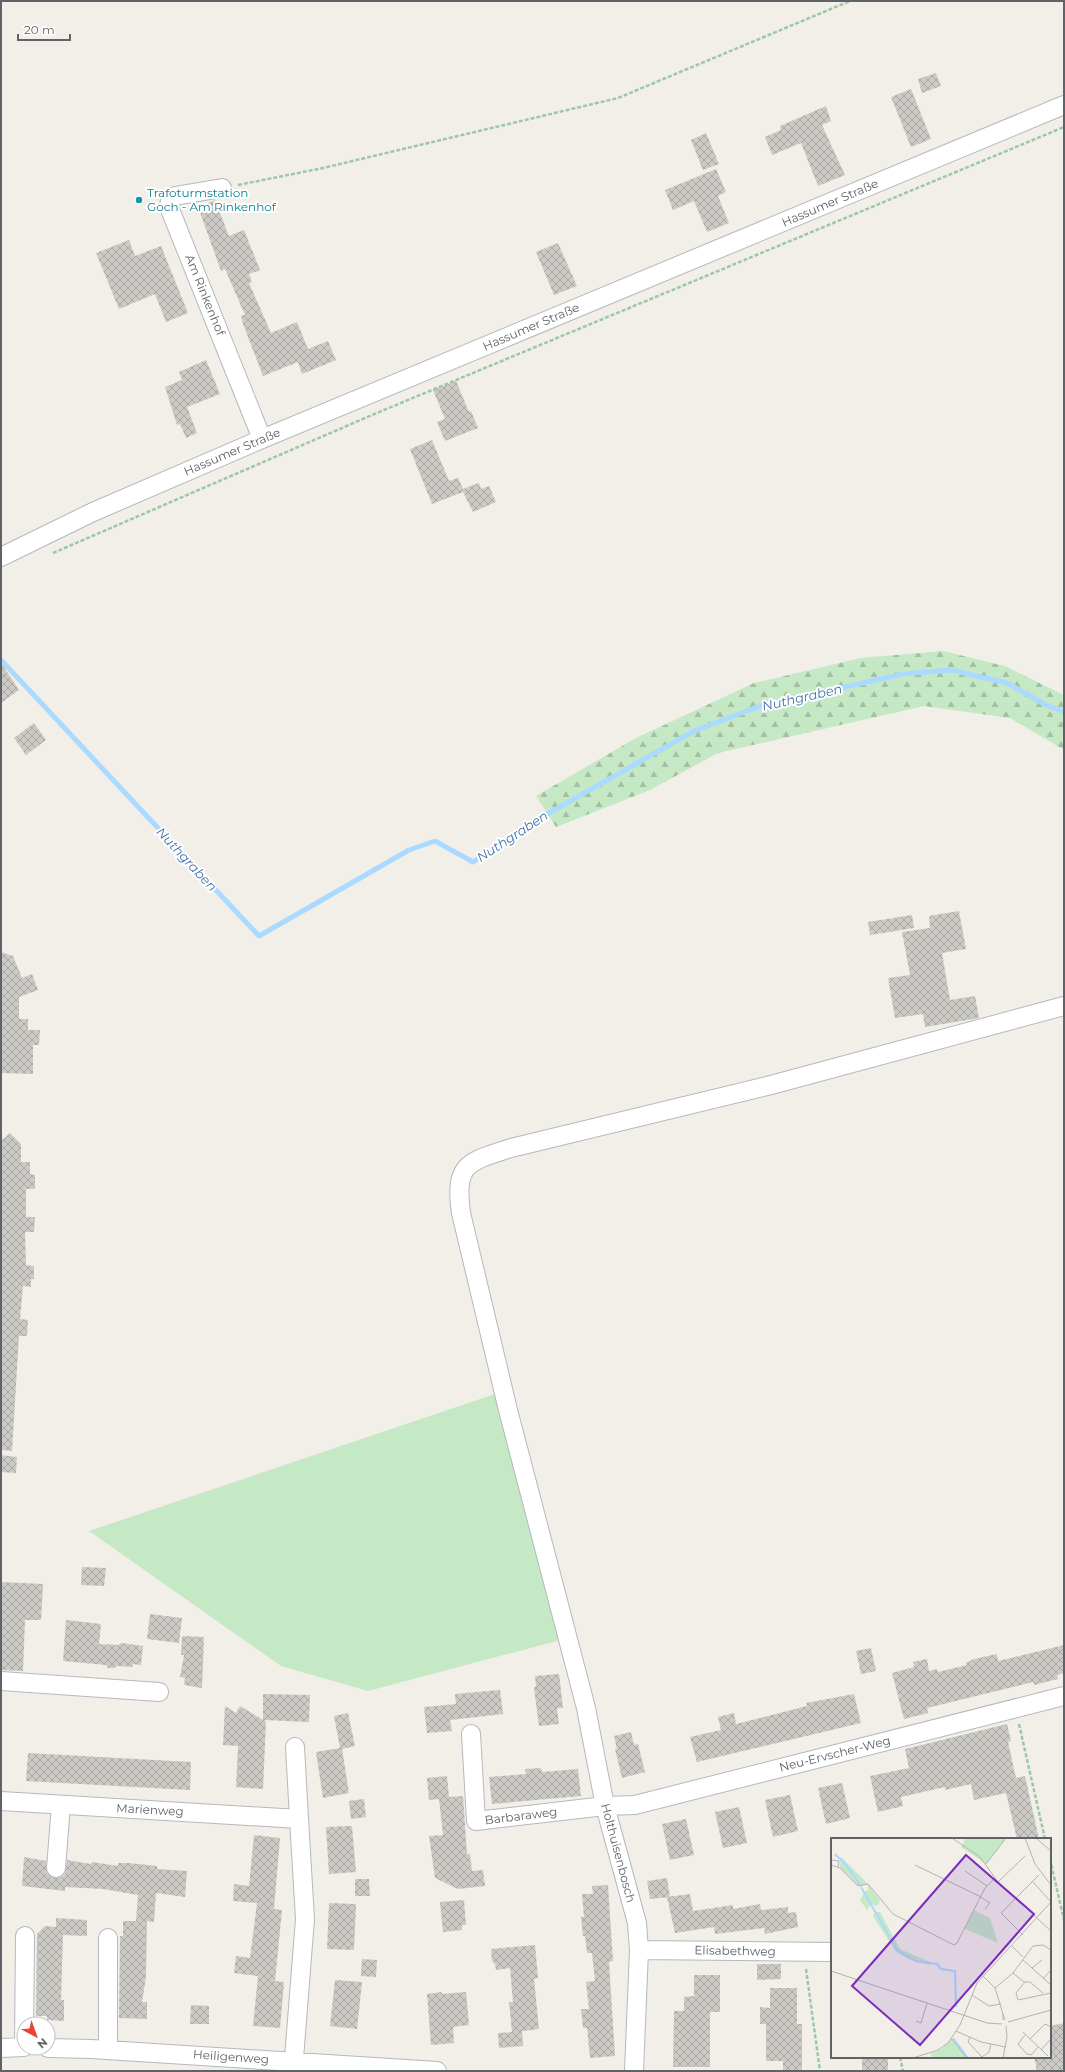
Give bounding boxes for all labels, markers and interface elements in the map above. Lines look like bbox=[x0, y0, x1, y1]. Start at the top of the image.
scale bar bbox=[18, 16, 70, 42]
text: 20 m bbox=[24, 22, 55, 37]
street label: Hassumer Straße bbox=[779, 175, 880, 230]
place label: Trafoturmstation Goch - Am Rinkenhof bbox=[147, 185, 277, 214]
marker: Trafoturmstation Goch - Am Rinkenhof bbox=[134, 195, 144, 205]
street label: Am Rinkenhof bbox=[182, 252, 229, 339]
street label: Hassumer Straße bbox=[480, 299, 581, 354]
street label: Hassumer Straße bbox=[181, 424, 282, 479]
water label: Nuthgraben bbox=[760, 680, 844, 714]
water label: Nuthgraben bbox=[473, 807, 551, 865]
water label: Nuthgraben bbox=[153, 824, 221, 894]
street label: Neu-Ervscher-Weg bbox=[778, 1732, 892, 1775]
street label: Marienweg bbox=[116, 1800, 184, 1819]
street label: Holthuisenbosch bbox=[598, 1802, 639, 1904]
street label: Barbaraweg bbox=[484, 1804, 558, 1827]
inset map bbox=[831, 1838, 1051, 2058]
street label: Elisabethweg bbox=[694, 1942, 776, 1959]
north arrow bbox=[16, 2016, 56, 2056]
text: N bbox=[35, 2035, 51, 2052]
street label: Heiligenweg bbox=[193, 2046, 269, 2067]

